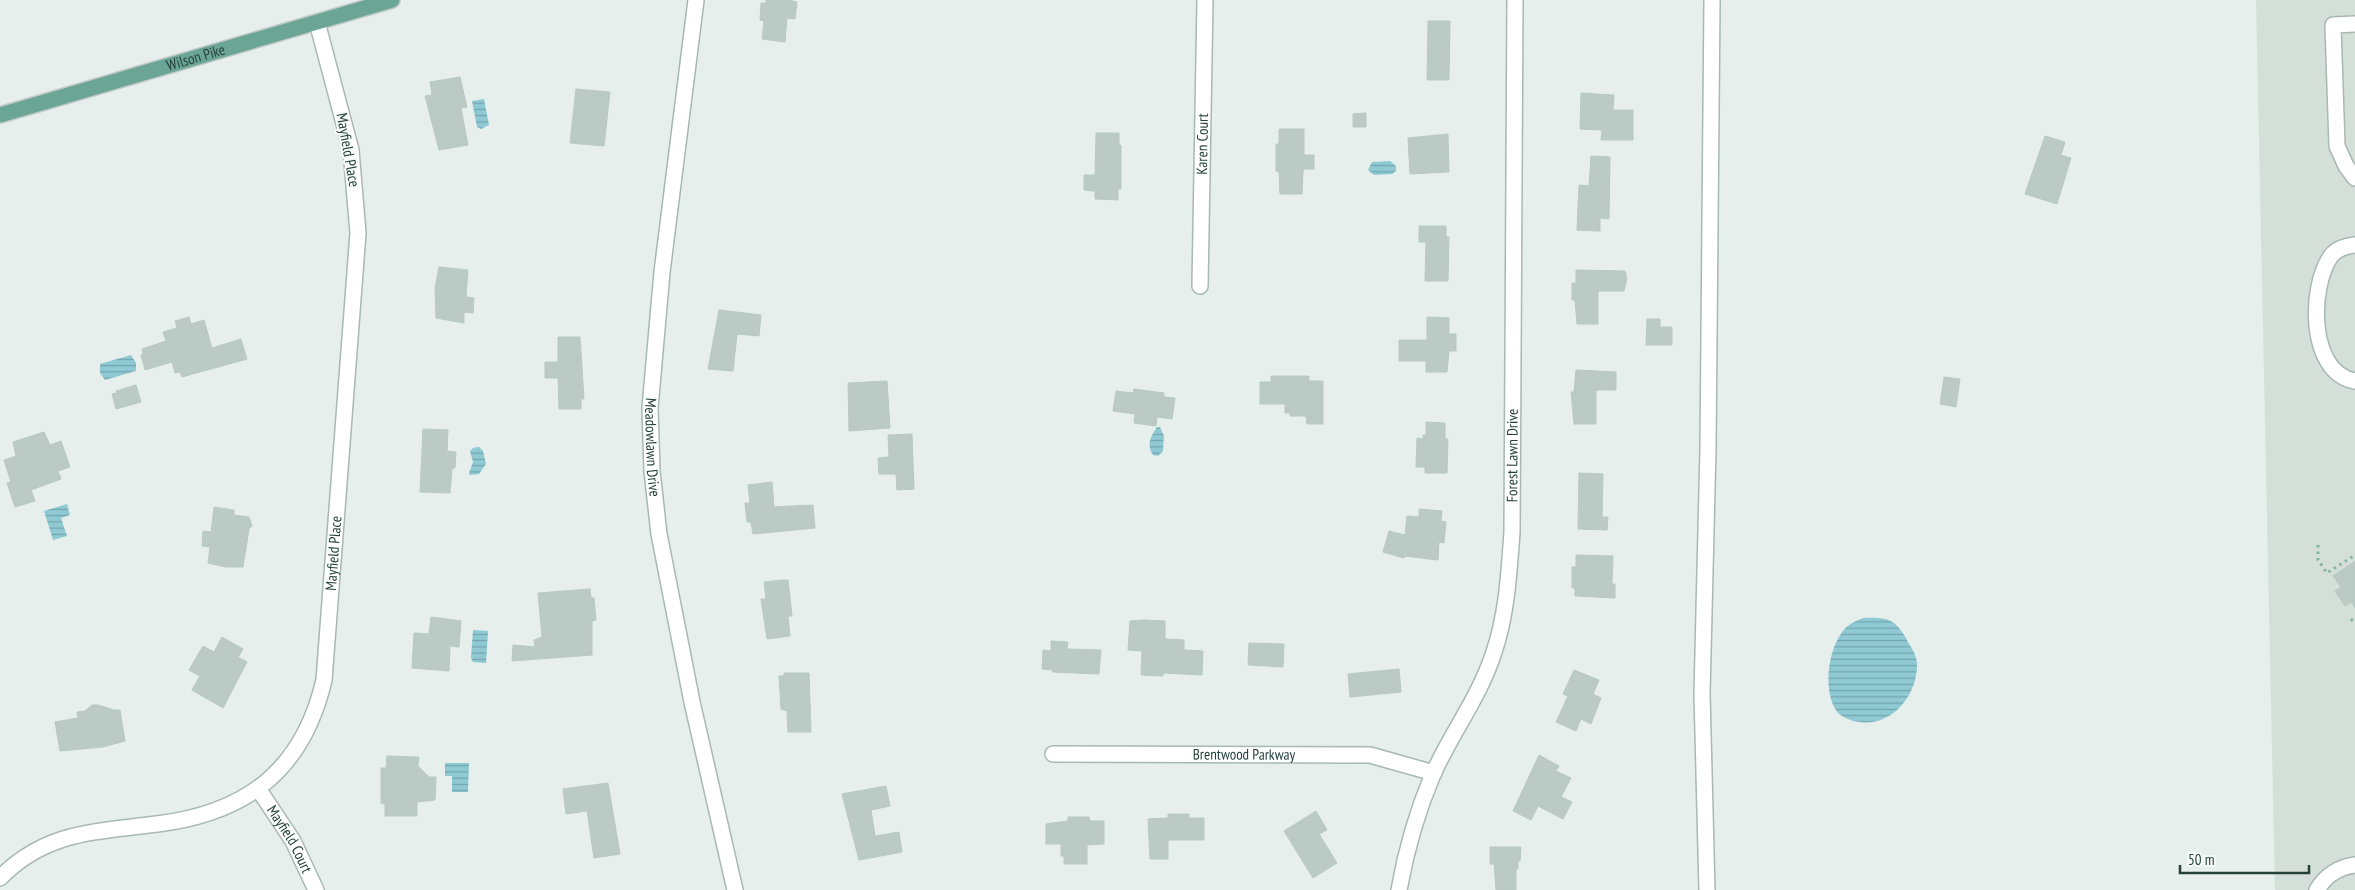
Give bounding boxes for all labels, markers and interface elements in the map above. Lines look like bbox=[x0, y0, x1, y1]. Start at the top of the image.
street label: Wilson Pike bbox=[164, 40, 227, 75]
street label: Mayfield Place bbox=[333, 112, 364, 188]
street label: Karen Court bbox=[1192, 113, 1212, 175]
street label: Meadowlawn Drive bbox=[641, 397, 665, 498]
street label: Forest Lawn Drive bbox=[1502, 409, 1522, 502]
street label: Mayfield Place bbox=[321, 515, 345, 591]
street label: Brentwood Parkway bbox=[1193, 744, 1296, 764]
street label: Mayfield Court bbox=[263, 801, 317, 876]
scale bar bbox=[2180, 842, 2309, 874]
text: 50 m bbox=[2188, 850, 2214, 869]

